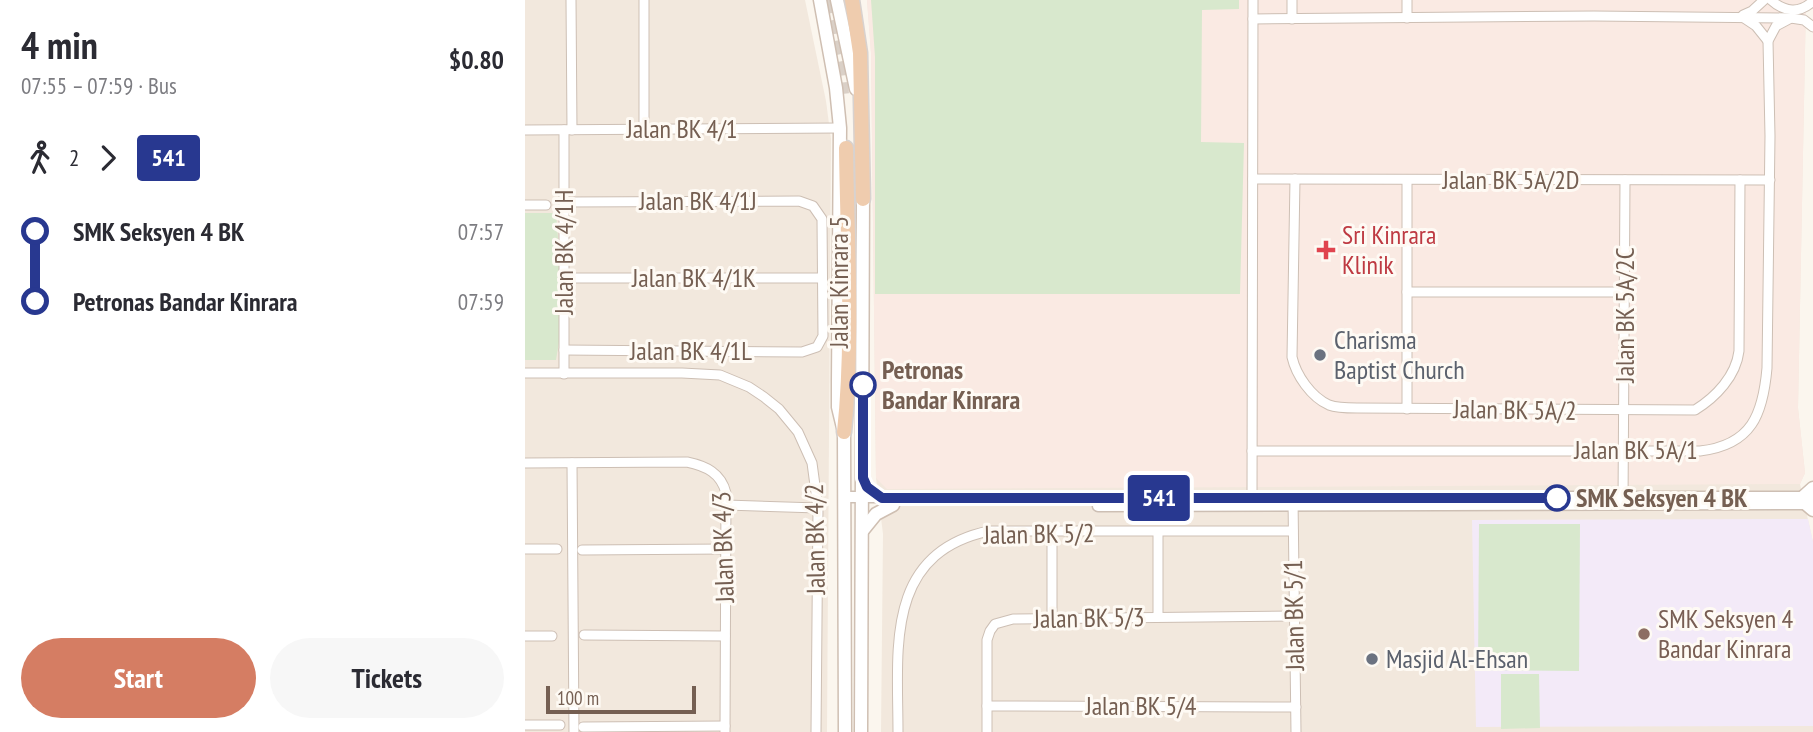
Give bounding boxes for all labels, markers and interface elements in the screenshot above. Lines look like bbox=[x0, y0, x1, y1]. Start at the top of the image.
text: 4 min bbox=[21, 20, 98, 69]
text: $0.80 bbox=[449, 43, 504, 76]
text: 07:55 – 07:59 · Bus bbox=[21, 71, 177, 100]
street label: Jalan BK 4/1 bbox=[625, 112, 738, 145]
icon: walk bbox=[21, 139, 59, 177]
icon: forward bbox=[89, 139, 127, 177]
text: 541 bbox=[151, 142, 186, 173]
text: 2 bbox=[69, 143, 79, 172]
street label: Jalan BK 5A/2D bbox=[1441, 163, 1580, 196]
street label: Jalan BK 4/1J bbox=[638, 184, 757, 217]
street label: Jalan BK 4/1H bbox=[547, 189, 580, 316]
text: SMK Seksyen 4 BK bbox=[73, 215, 245, 248]
street label: Jalan Kinrara 5 bbox=[822, 216, 855, 349]
text: 07:57 bbox=[458, 217, 504, 246]
place label: Sri Kinrara Klinik bbox=[1342, 218, 1436, 281]
marker: Sri Kinrara Klinik bbox=[1316, 240, 1336, 260]
street label: Jalan BK 5A/2C bbox=[1608, 247, 1641, 384]
street label: Jalan BK 4/1K bbox=[631, 261, 756, 294]
text: Petronas Bandar Kinrara bbox=[73, 285, 297, 318]
text: 07:59 bbox=[458, 287, 504, 316]
place label: Charisma Baptist Church bbox=[1334, 323, 1465, 386]
street label: Jalan BK 4/1L bbox=[629, 334, 752, 367]
marker: Charisma Baptist Church bbox=[1312, 347, 1328, 363]
place label: Petronas Bandar Kinrara bbox=[882, 353, 1020, 416]
marker: Petronas Bandar Kinrara bbox=[850, 372, 876, 398]
street label: Jalan BK 5A/2 bbox=[1452, 392, 1577, 427]
street label: Jalan BK 5A/1 bbox=[1573, 433, 1698, 466]
line badge: 541 bbox=[1119, 475, 1199, 521]
place label: SMK Seksyen 4 BK bbox=[1576, 481, 1748, 514]
text: 541 bbox=[1142, 482, 1176, 513]
street label: Jalan BK 4/2 bbox=[797, 483, 832, 596]
marker: SMK Seksyen 4 BK bbox=[1544, 485, 1570, 511]
street label: Jalan BK 4/3 bbox=[704, 491, 741, 604]
street label: Jalan BK 5/2 bbox=[982, 516, 1095, 551]
street label: Jalan BK 5/1 bbox=[1276, 559, 1311, 672]
street label: Jalan BK 5/3 bbox=[1032, 600, 1145, 635]
place label: SMK Seksyen 4 Bandar Kinrara bbox=[1658, 602, 1794, 665]
marker: SMK Seksyen 4 Bandar Kinrara bbox=[1636, 626, 1652, 642]
button: Start bbox=[21, 638, 256, 718]
button: Tickets bbox=[270, 638, 504, 718]
place label: Masjid Al-Ehsan bbox=[1386, 642, 1528, 675]
marker: Masjid Al-Ehsan bbox=[1364, 651, 1380, 667]
scale bar bbox=[546, 683, 697, 715]
text: 100 m bbox=[557, 686, 599, 710]
street label: Jalan BK 5/4 bbox=[1084, 689, 1197, 722]

